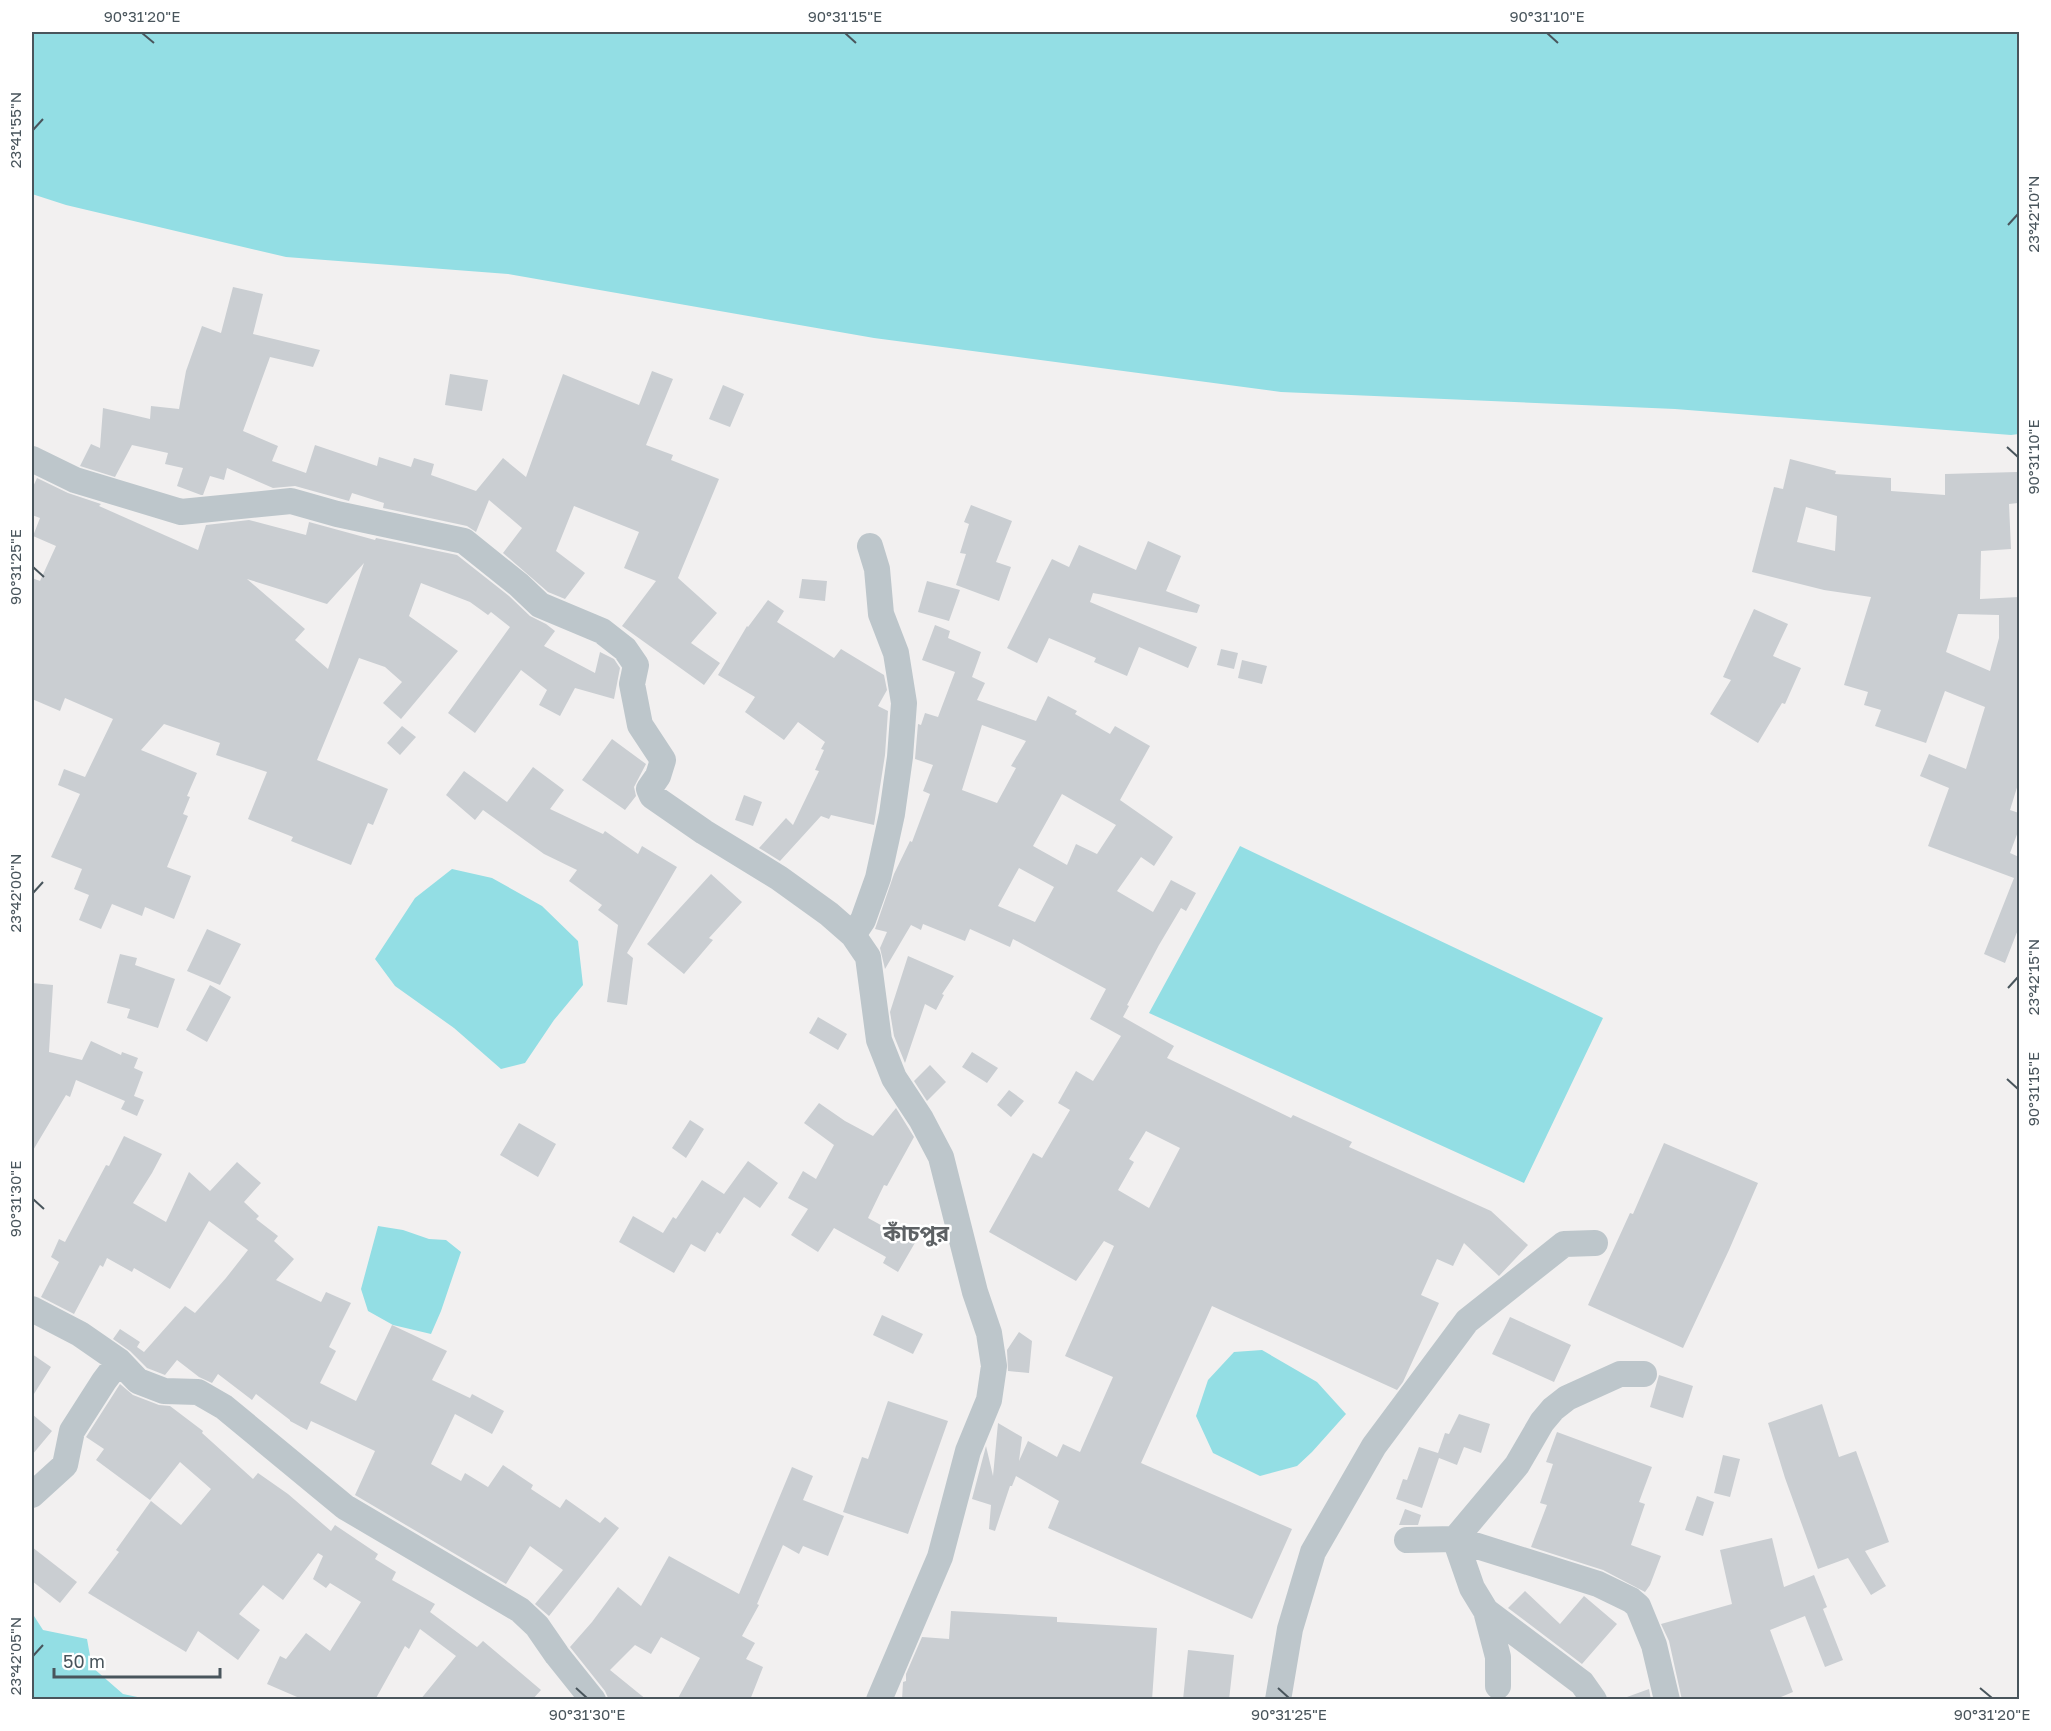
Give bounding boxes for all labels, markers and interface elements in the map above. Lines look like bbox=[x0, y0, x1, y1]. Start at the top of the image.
text: 90°31'20"E bbox=[104, 7, 180, 25]
text: 90°31'15"E bbox=[808, 7, 882, 25]
text: 90°31'10"E bbox=[1509, 7, 1585, 25]
text: 23°41'55"N bbox=[6, 92, 24, 168]
text: 23°42'10"N bbox=[2024, 176, 2042, 252]
text: 90°31'10"E bbox=[2024, 419, 2042, 495]
text: 90°31'25"E bbox=[6, 529, 24, 605]
text: 23°42'00"N bbox=[6, 854, 24, 932]
text: 23°42'15"N bbox=[2024, 939, 2042, 1015]
text: 90°31'15"E bbox=[2024, 1052, 2042, 1126]
text: 90°31'30"E bbox=[6, 1161, 24, 1237]
district label: কাঁচপুর bbox=[882, 1219, 950, 1247]
text: 23°42'05"N bbox=[6, 1617, 24, 1695]
scale bar bbox=[54, 1641, 220, 1679]
text: 50 m bbox=[63, 1650, 105, 1672]
text: 90°31'30"E bbox=[549, 1705, 625, 1723]
text: 90°31'25"E bbox=[1251, 1705, 1327, 1723]
text: 90°31'20"E bbox=[1954, 1705, 2030, 1723]

